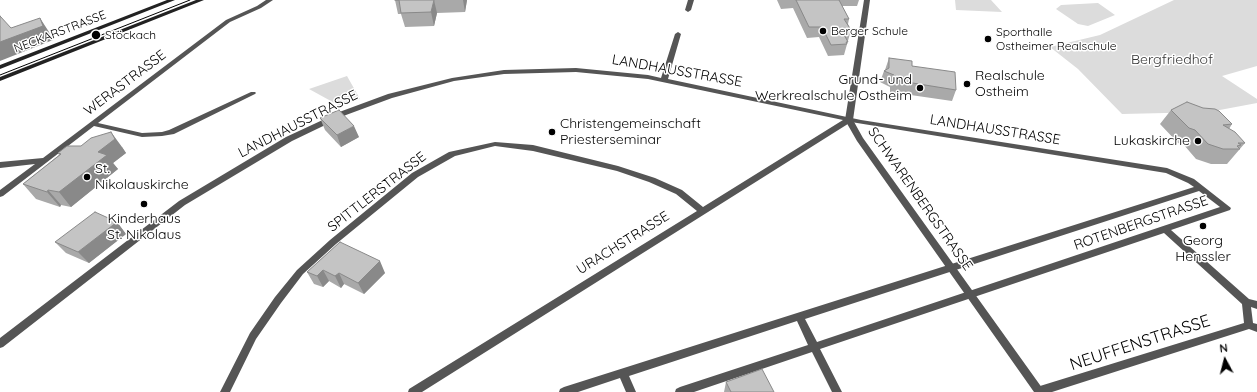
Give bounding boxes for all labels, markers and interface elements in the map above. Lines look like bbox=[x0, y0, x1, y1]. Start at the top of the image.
street label: NECKARSTRASSE bbox=[12, 8, 108, 56]
place label: Berger Schule bbox=[831, 24, 908, 38]
place label: Sporthalle Ostheimer Realschule bbox=[996, 25, 1116, 53]
marker: Berger Schule bbox=[818, 26, 828, 36]
place label: Stöckach bbox=[105, 28, 156, 42]
marker: Stöckach bbox=[90, 29, 102, 41]
marker: Sporthalle Ostheimer Realschule bbox=[983, 34, 993, 44]
street label: WERASTRASSE bbox=[81, 47, 169, 119]
street label: LANDHAUSSTRASSE bbox=[611, 51, 743, 91]
park label: Bergfriedhof bbox=[1131, 52, 1213, 68]
place label: Realschule Ostheim bbox=[975, 68, 1045, 100]
place label: Grund- und Werkrealschule Ostheim bbox=[755, 72, 912, 104]
marker: Realschule Ostheim bbox=[962, 79, 972, 89]
marker: Grund- und Werkrealschule Ostheim bbox=[915, 83, 925, 93]
street label: LANDHAUSSTRASSE bbox=[235, 87, 361, 161]
street label: LANDHAUSSTRASSE bbox=[929, 111, 1061, 149]
place label: Christengemeinschaft Priesterseminar bbox=[560, 116, 701, 148]
street label: SCHWARENBERGSTRASSE bbox=[864, 124, 976, 274]
marker: Christengemeinschaft Priesterseminar bbox=[547, 127, 557, 137]
place label: Lukaskirche bbox=[1113, 133, 1190, 149]
marker: Lukaskirche bbox=[1193, 136, 1203, 146]
street label: SPITTLERSTRASSE bbox=[324, 148, 430, 236]
place label: St. Nikolauskirche bbox=[95, 161, 189, 194]
marker: St. Nikolauskirche bbox=[82, 172, 92, 182]
street label: ROTENBERGSTRASSE bbox=[1072, 192, 1210, 254]
marker: Kinderhaus St. Nikolaus bbox=[139, 199, 149, 209]
street label: URACHSTRASSE bbox=[574, 208, 672, 278]
place label: Kinderhaus St. Nikolaus bbox=[107, 211, 181, 244]
marker: Georg Henssler bbox=[1198, 221, 1208, 231]
place label: Georg Henssler bbox=[1175, 233, 1231, 266]
street label: NEUFFENSTRASSE bbox=[1067, 311, 1213, 375]
north arrow bbox=[1205, 340, 1245, 380]
text: N bbox=[1219, 341, 1228, 356]

